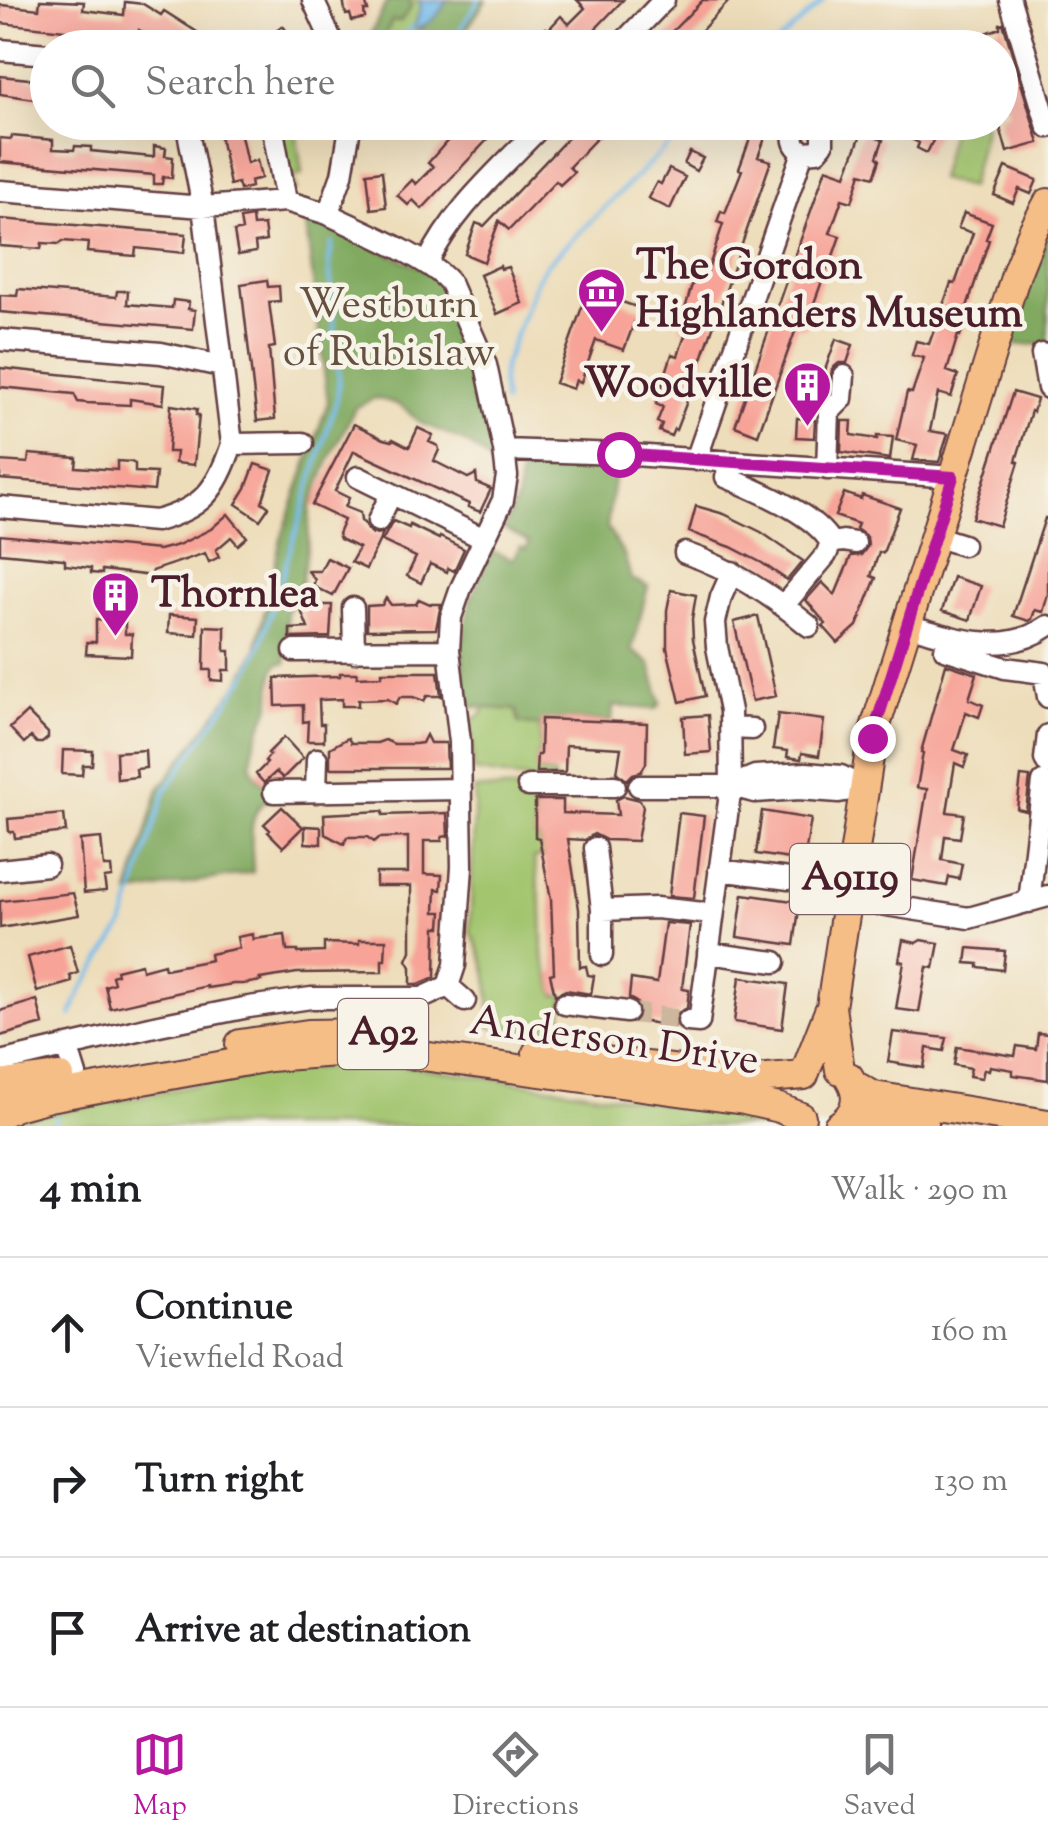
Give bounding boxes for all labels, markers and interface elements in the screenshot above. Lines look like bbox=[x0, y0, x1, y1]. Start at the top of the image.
search box bbox=[30, 30, 1018, 140]
icon: search bbox=[65, 58, 120, 113]
text: Search here bbox=[145, 58, 336, 112]
place label: The Gordon Highlanders Museum bbox=[636, 238, 1023, 346]
museum icon: The Gordon Highlanders Museum bbox=[575, 266, 627, 334]
park label: Westburn of Rubislaw bbox=[283, 277, 495, 385]
place label: Woodville bbox=[584, 356, 772, 416]
building icon: Woodville bbox=[781, 360, 833, 428]
route start bbox=[597, 432, 643, 478]
place label: Thornlea bbox=[151, 566, 319, 626]
building icon: Thornlea bbox=[90, 570, 142, 638]
route end bbox=[850, 716, 896, 762]
road number: A9119 bbox=[790, 844, 910, 914]
street label: Anderson Drive bbox=[466, 993, 762, 1093]
road number: A92 bbox=[338, 999, 428, 1069]
text: 4 min bbox=[40, 1161, 142, 1221]
text: Walk · 290 m bbox=[830, 1168, 1008, 1214]
text: Continue bbox=[135, 1282, 293, 1336]
icon: ahead bbox=[40, 1305, 95, 1360]
text: 160 m bbox=[931, 1309, 1008, 1355]
text: Viewfield Road bbox=[135, 1336, 344, 1382]
icon: right bbox=[40, 1455, 95, 1510]
text: Turn right bbox=[135, 1455, 303, 1509]
text: 130 m bbox=[934, 1459, 1008, 1505]
icon: arrive bbox=[40, 1605, 95, 1660]
text: Arrive at destination bbox=[135, 1605, 471, 1659]
tab: Map bbox=[132, 1727, 187, 1827]
tab: Directions bbox=[452, 1727, 579, 1827]
tab: Saved bbox=[844, 1727, 916, 1827]

